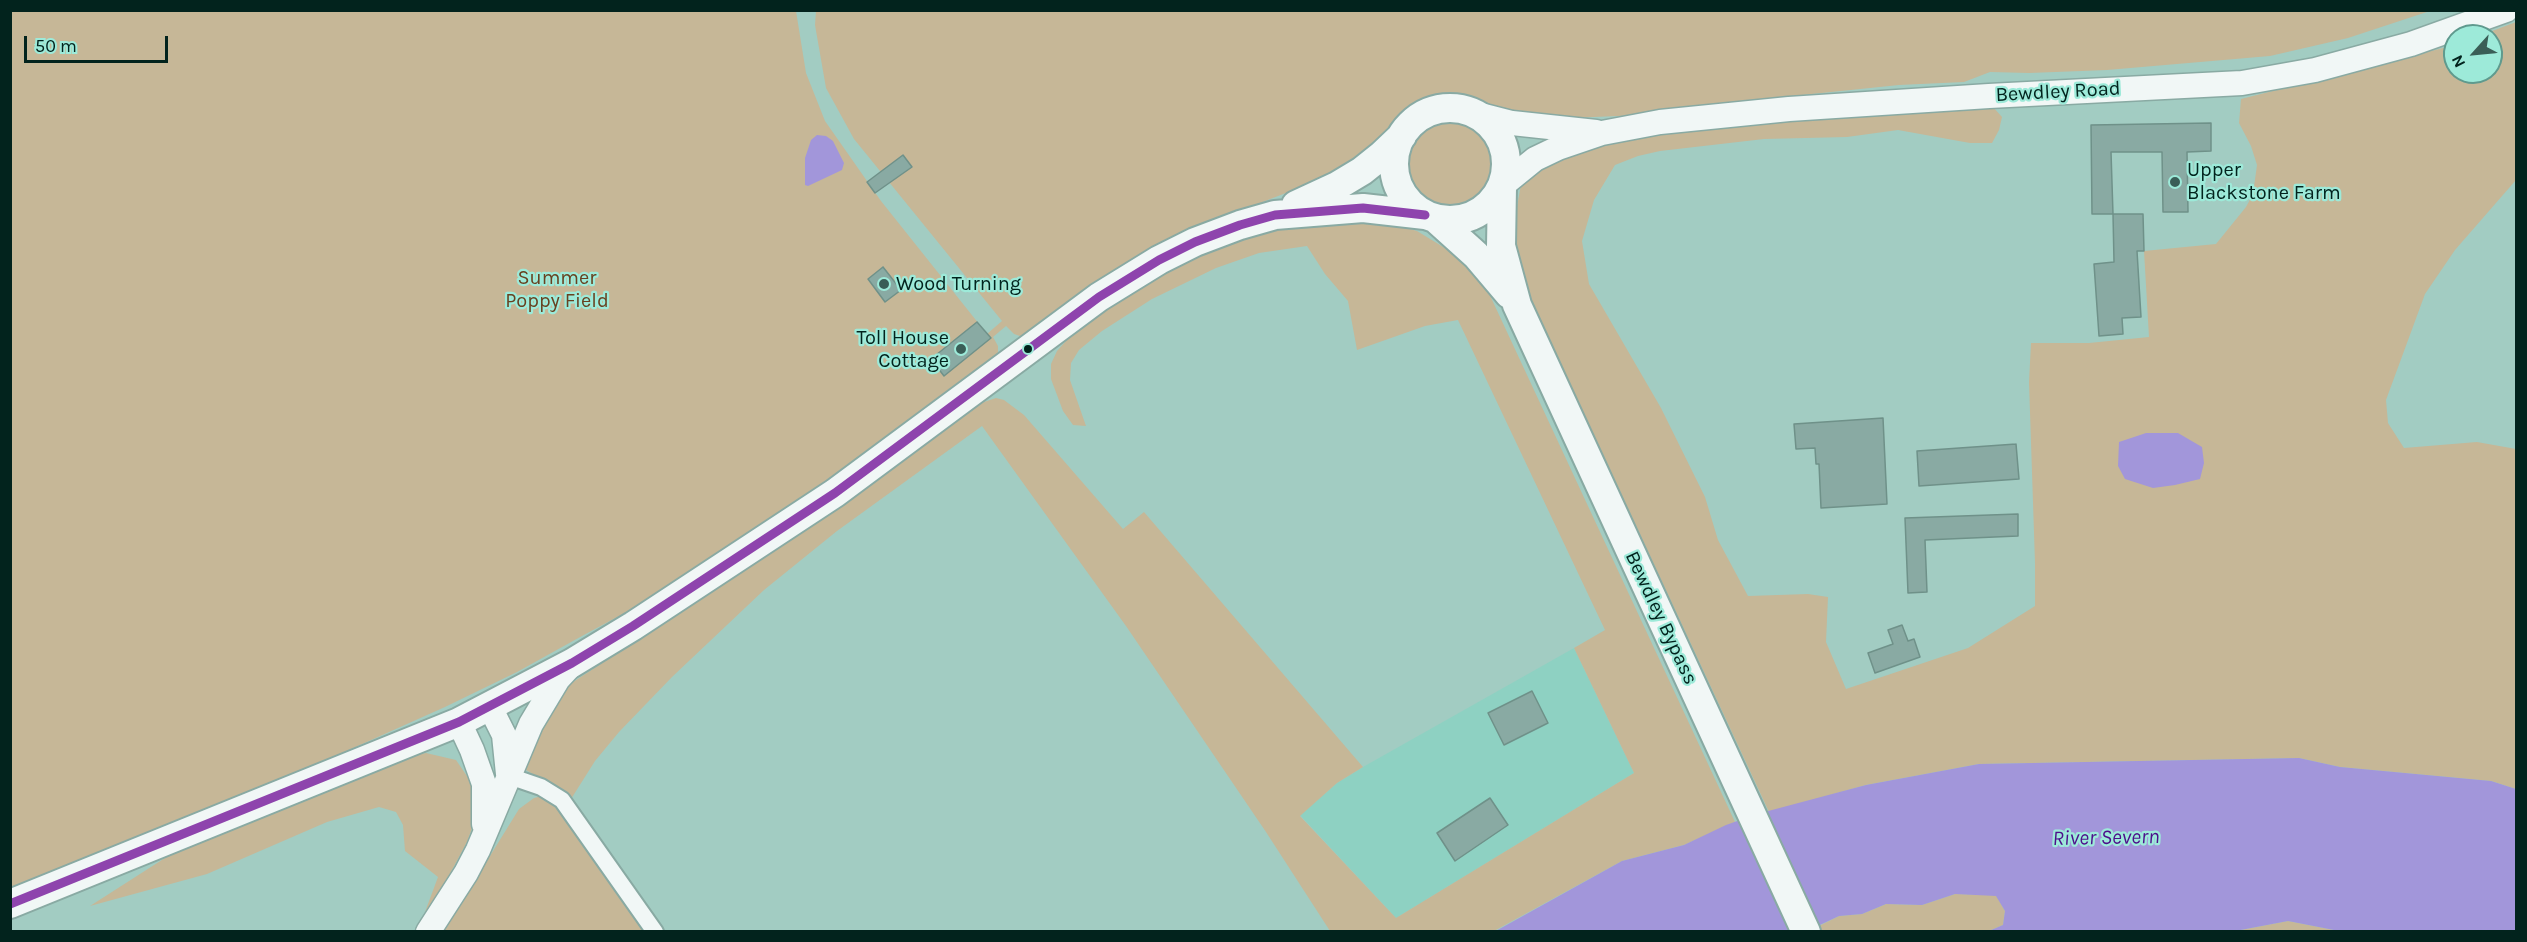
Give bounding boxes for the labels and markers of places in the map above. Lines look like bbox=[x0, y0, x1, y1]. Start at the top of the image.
place label: Upper Blackstone Farm bbox=[2187, 158, 2341, 205]
marker: Upper Blackstone Farm bbox=[2168, 175, 2182, 189]
place label: Wood Turning bbox=[896, 272, 1021, 296]
marker: Wood Turning bbox=[877, 277, 891, 291]
place label: Toll House Cottage bbox=[857, 326, 949, 373]
marker: Toll House Cottage bbox=[954, 342, 968, 356]
unlabelled marker bbox=[1022, 343, 1034, 355]

